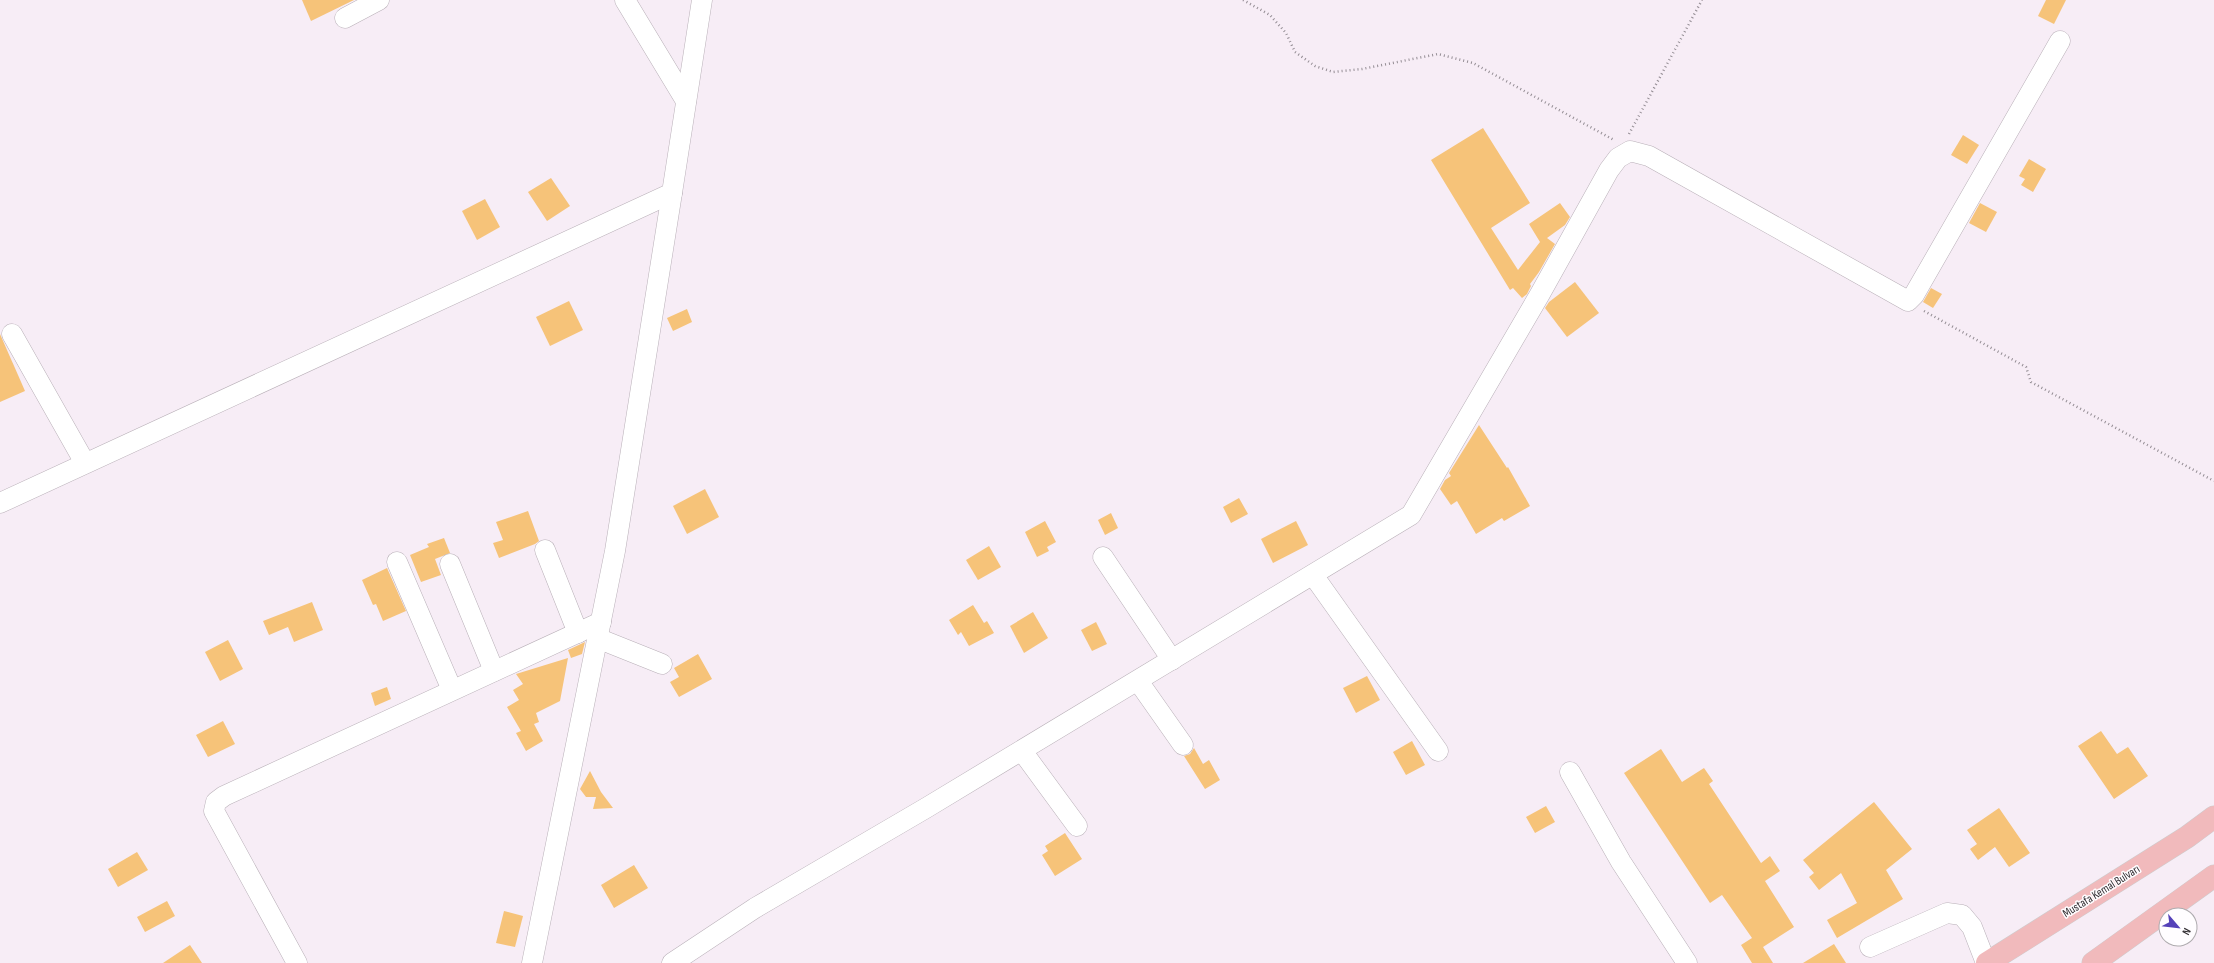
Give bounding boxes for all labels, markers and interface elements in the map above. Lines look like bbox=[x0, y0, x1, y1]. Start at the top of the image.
street label: Mustafa Kemal Bulvarı bbox=[2060, 862, 2143, 921]
north arrow bbox=[2158, 907, 2198, 947]
text: N bbox=[2179, 926, 2194, 937]

